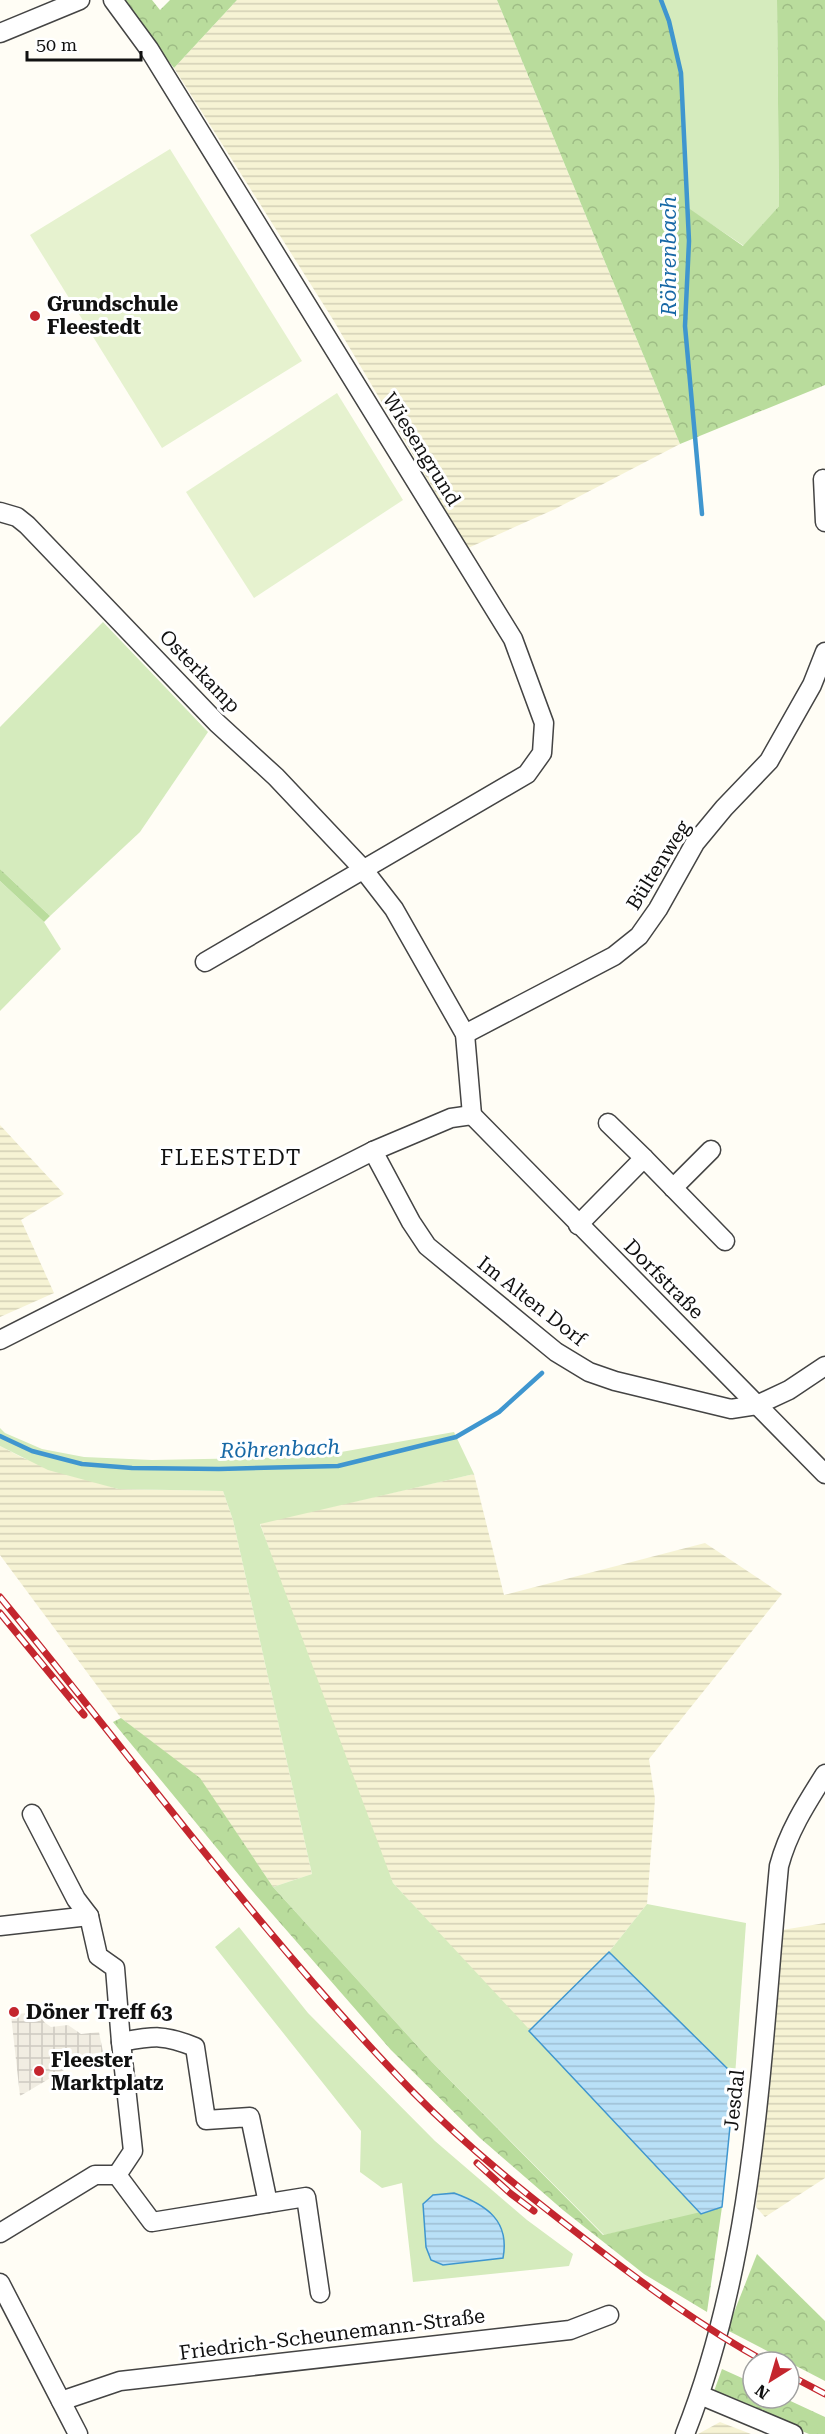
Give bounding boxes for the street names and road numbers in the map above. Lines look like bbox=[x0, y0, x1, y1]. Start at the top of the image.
street label: Wiesengrund bbox=[378, 388, 466, 510]
street label: Osterkamp bbox=[155, 625, 245, 717]
street label: Bültenweg bbox=[621, 815, 695, 914]
street label: Dorfstraße bbox=[619, 1234, 709, 1324]
street label: Im Alten Dorf bbox=[473, 1251, 592, 1352]
street label: Jesdal bbox=[719, 2068, 749, 2132]
street label: Friedrich-Scheunemann-Straße bbox=[178, 2303, 486, 2365]

